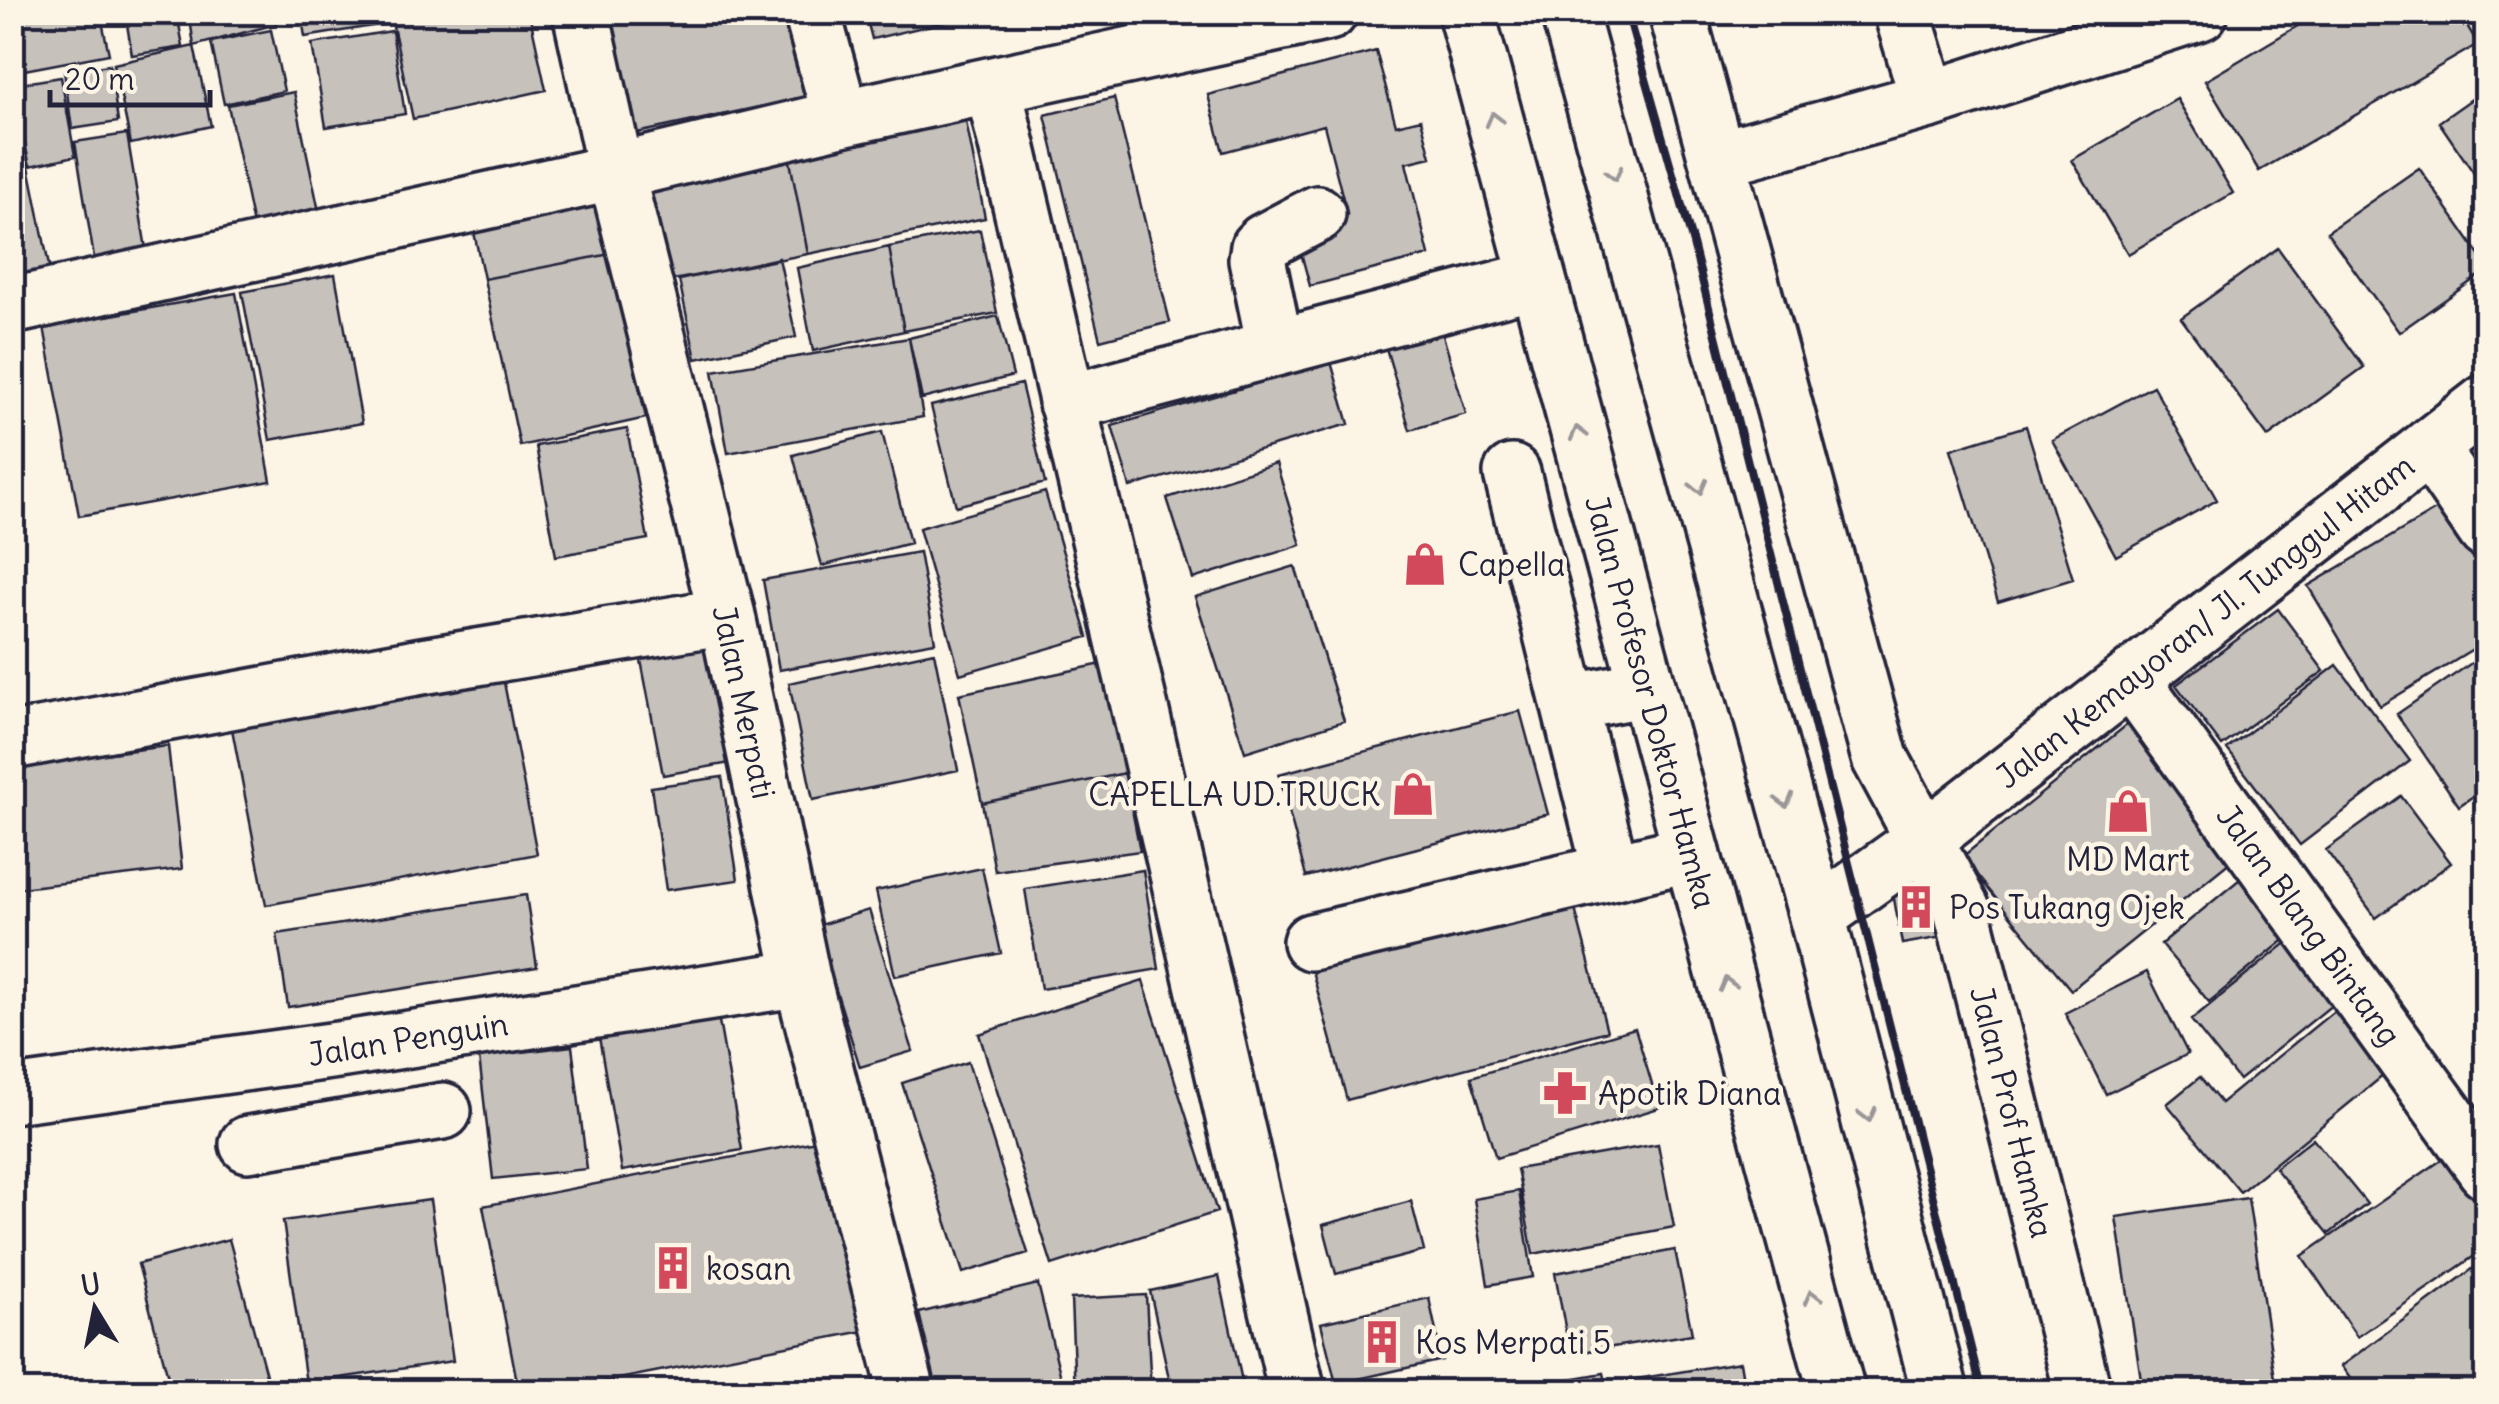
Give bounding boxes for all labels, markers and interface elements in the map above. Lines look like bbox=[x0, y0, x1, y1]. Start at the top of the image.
scale bar bbox=[50, 45, 210, 107]
text: 20 m bbox=[65, 60, 135, 98]
one-way arrow bbox=[1485, 111, 1506, 129]
one-way arrow bbox=[1602, 165, 1623, 182]
one-way arrow bbox=[1569, 425, 1590, 442]
street label: Jalan Kemayoran/ Jl. Tunggul Hitam bbox=[1988, 445, 2422, 797]
one-way arrow bbox=[1688, 478, 1709, 496]
street label: Jalan Profesor Doktor Hamka bbox=[1576, 491, 1726, 913]
shop icon: Capella bbox=[1401, 540, 1449, 588]
place label: Capella bbox=[1458, 544, 1565, 585]
street label: Jalan Merpati bbox=[704, 602, 784, 802]
shop icon: CAPELLA UD.TRUCK bbox=[1389, 770, 1437, 818]
place label: CAPELLA UD.TRUCK bbox=[1088, 774, 1380, 815]
shop icon: MD Mart bbox=[2104, 787, 2152, 835]
one-way arrow bbox=[1774, 792, 1795, 809]
street label: Jalan Blang Bintang bbox=[2208, 796, 2410, 1054]
place label: MD Mart bbox=[2066, 839, 2190, 880]
building icon: Pos Tukang Ojek bbox=[1892, 883, 1940, 931]
place label: Pos Tukang Ojek bbox=[1949, 887, 2185, 928]
one-way arrow bbox=[1718, 975, 1739, 993]
street label: Jalan Prof Hamka bbox=[1961, 982, 2063, 1242]
street label: Jalan Penguin bbox=[305, 1003, 511, 1075]
pharmacy icon: Apotik Diana bbox=[1541, 1069, 1589, 1117]
place label: Apotik Diana bbox=[1598, 1073, 1781, 1114]
one-way arrow bbox=[1857, 1106, 1878, 1123]
building icon: kosan bbox=[649, 1244, 697, 1292]
place label: kosan bbox=[706, 1248, 791, 1289]
north arrow bbox=[45, 1259, 145, 1359]
text: U bbox=[78, 1265, 103, 1304]
one-way arrow bbox=[1802, 1289, 1823, 1306]
building icon: Kos Merpati 5 bbox=[1358, 1318, 1406, 1366]
place label: Kos Merpati 5 bbox=[1415, 1322, 1611, 1363]

